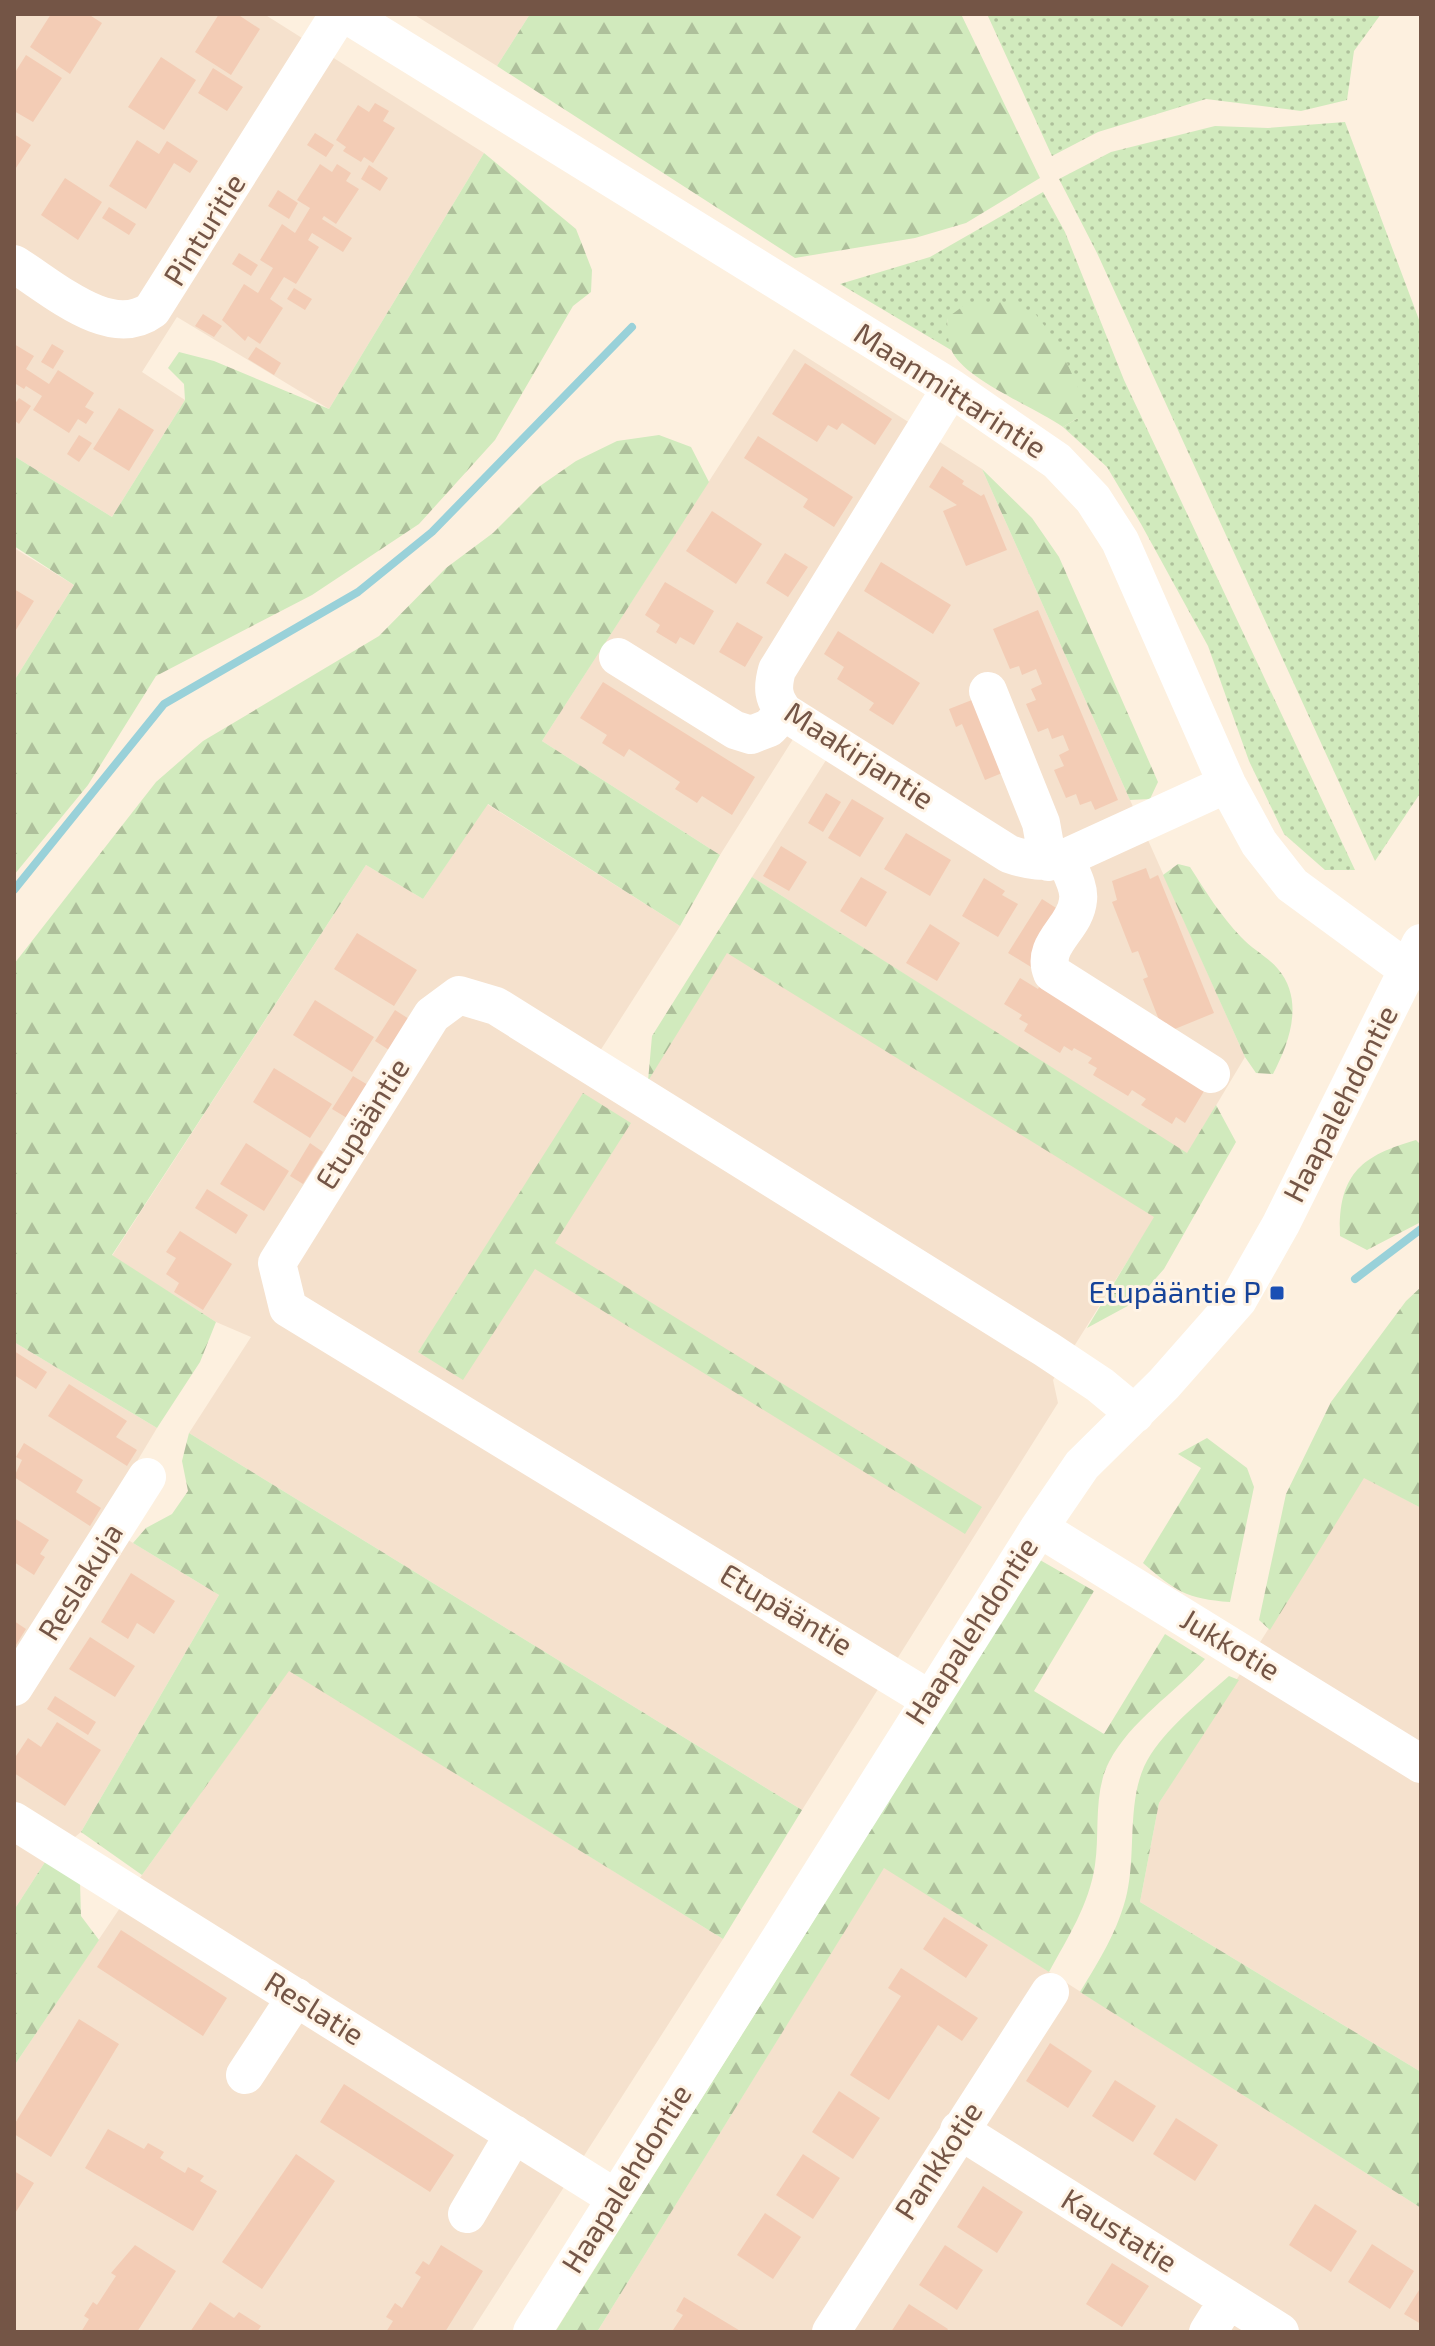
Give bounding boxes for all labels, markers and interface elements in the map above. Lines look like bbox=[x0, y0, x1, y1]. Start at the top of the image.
street label: Pinturitie bbox=[155, 166, 252, 292]
street label: Maanmittarintie bbox=[848, 314, 1054, 465]
street label: Maakirjantie bbox=[779, 693, 941, 816]
street label: Haapalehdontie bbox=[1274, 999, 1404, 1207]
street label: Etupääntie bbox=[307, 1051, 416, 1195]
place label: Etupääntie P bbox=[1089, 1273, 1261, 1309]
marker: Etupääntie P bbox=[1268, 1284, 1286, 1302]
street label: Reslakuja bbox=[29, 1516, 129, 1646]
street label: Haapalehdontie bbox=[896, 1530, 1044, 1730]
street label: Etupääntie bbox=[714, 1555, 860, 1662]
street label: Jukkotie bbox=[1175, 1600, 1287, 1687]
street label: Reslatie bbox=[259, 1963, 371, 2052]
street label: Haapalehdontie bbox=[553, 2077, 698, 2279]
street label: Pankkotie bbox=[886, 2094, 989, 2226]
street label: Kaustatie bbox=[1056, 2180, 1184, 2279]

